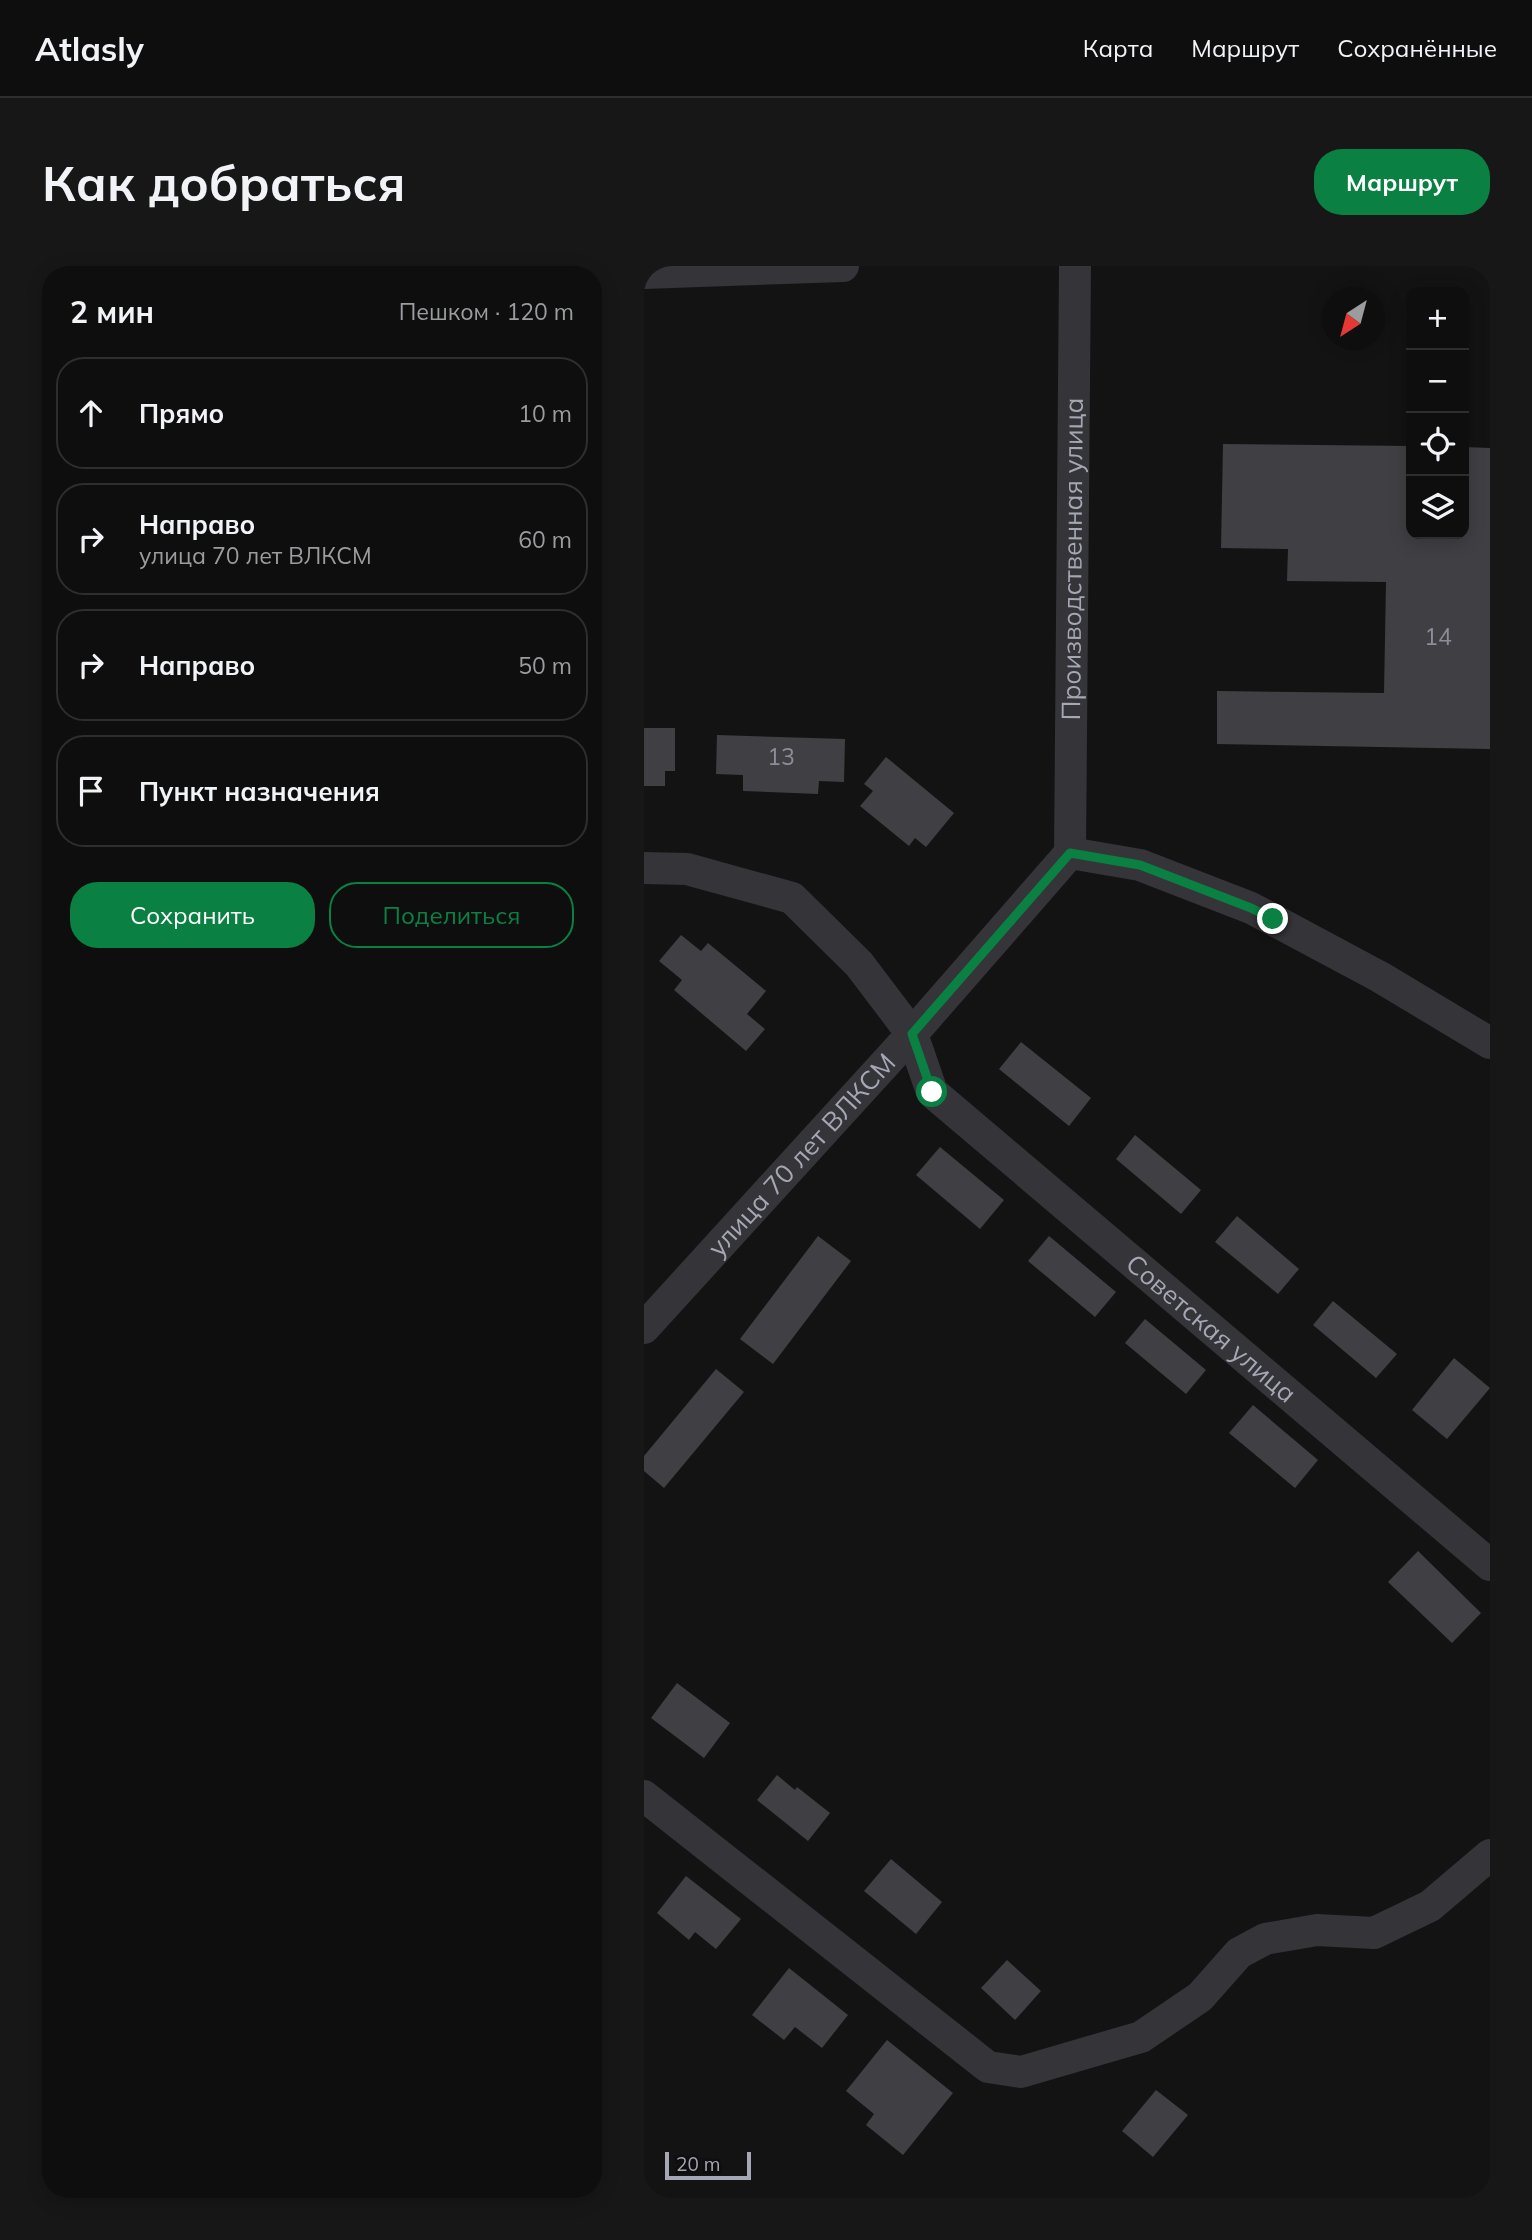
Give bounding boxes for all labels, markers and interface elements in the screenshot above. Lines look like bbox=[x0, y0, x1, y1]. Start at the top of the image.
text: Atlasly bbox=[35, 28, 144, 69]
text: Карта bbox=[1083, 33, 1153, 63]
text: Маршрут bbox=[1191, 33, 1299, 63]
text: Сохранённые bbox=[1337, 33, 1497, 63]
button: Маршрут bbox=[1314, 149, 1490, 215]
text: Как добраться bbox=[42, 152, 405, 213]
north arrow bbox=[1322, 287, 1385, 350]
map controls bbox=[1406, 287, 1469, 539]
button: + bbox=[1406, 287, 1469, 350]
text: 2 мин bbox=[70, 293, 154, 331]
text: Пешком · 120 m bbox=[399, 297, 574, 326]
button: − bbox=[1406, 350, 1469, 413]
icon: ahead bbox=[72, 394, 110, 432]
text: Прямо bbox=[139, 397, 224, 430]
street label: Производственная улица bbox=[1054, 397, 1090, 721]
text: 10 m bbox=[518, 399, 572, 428]
button: locate bbox=[1406, 413, 1469, 476]
button: layers bbox=[1406, 476, 1469, 539]
text: Направо bbox=[139, 508, 255, 541]
icon: right bbox=[72, 520, 110, 558]
text: 60 m bbox=[518, 525, 572, 554]
text: улица 70 лет ВЛКСМ bbox=[139, 541, 372, 570]
house number: 14 bbox=[1424, 622, 1452, 651]
icon: right bbox=[72, 646, 110, 684]
text: Направо bbox=[139, 649, 255, 682]
text: 50 m bbox=[518, 651, 572, 680]
house number: 13 bbox=[767, 742, 795, 771]
icon: arrive bbox=[72, 772, 110, 810]
text: Пункт назначения bbox=[139, 775, 380, 808]
button: Сохранить bbox=[70, 882, 315, 948]
button: Поделиться bbox=[329, 882, 574, 948]
route end bbox=[1257, 903, 1288, 934]
street label: улица 70 лет ВЛКСМ bbox=[700, 1046, 902, 1263]
route start bbox=[916, 1076, 947, 1107]
street label: Советская улица bbox=[1119, 1247, 1303, 1410]
scale bar bbox=[665, 2149, 751, 2181]
text: 20 m bbox=[676, 2152, 720, 2176]

